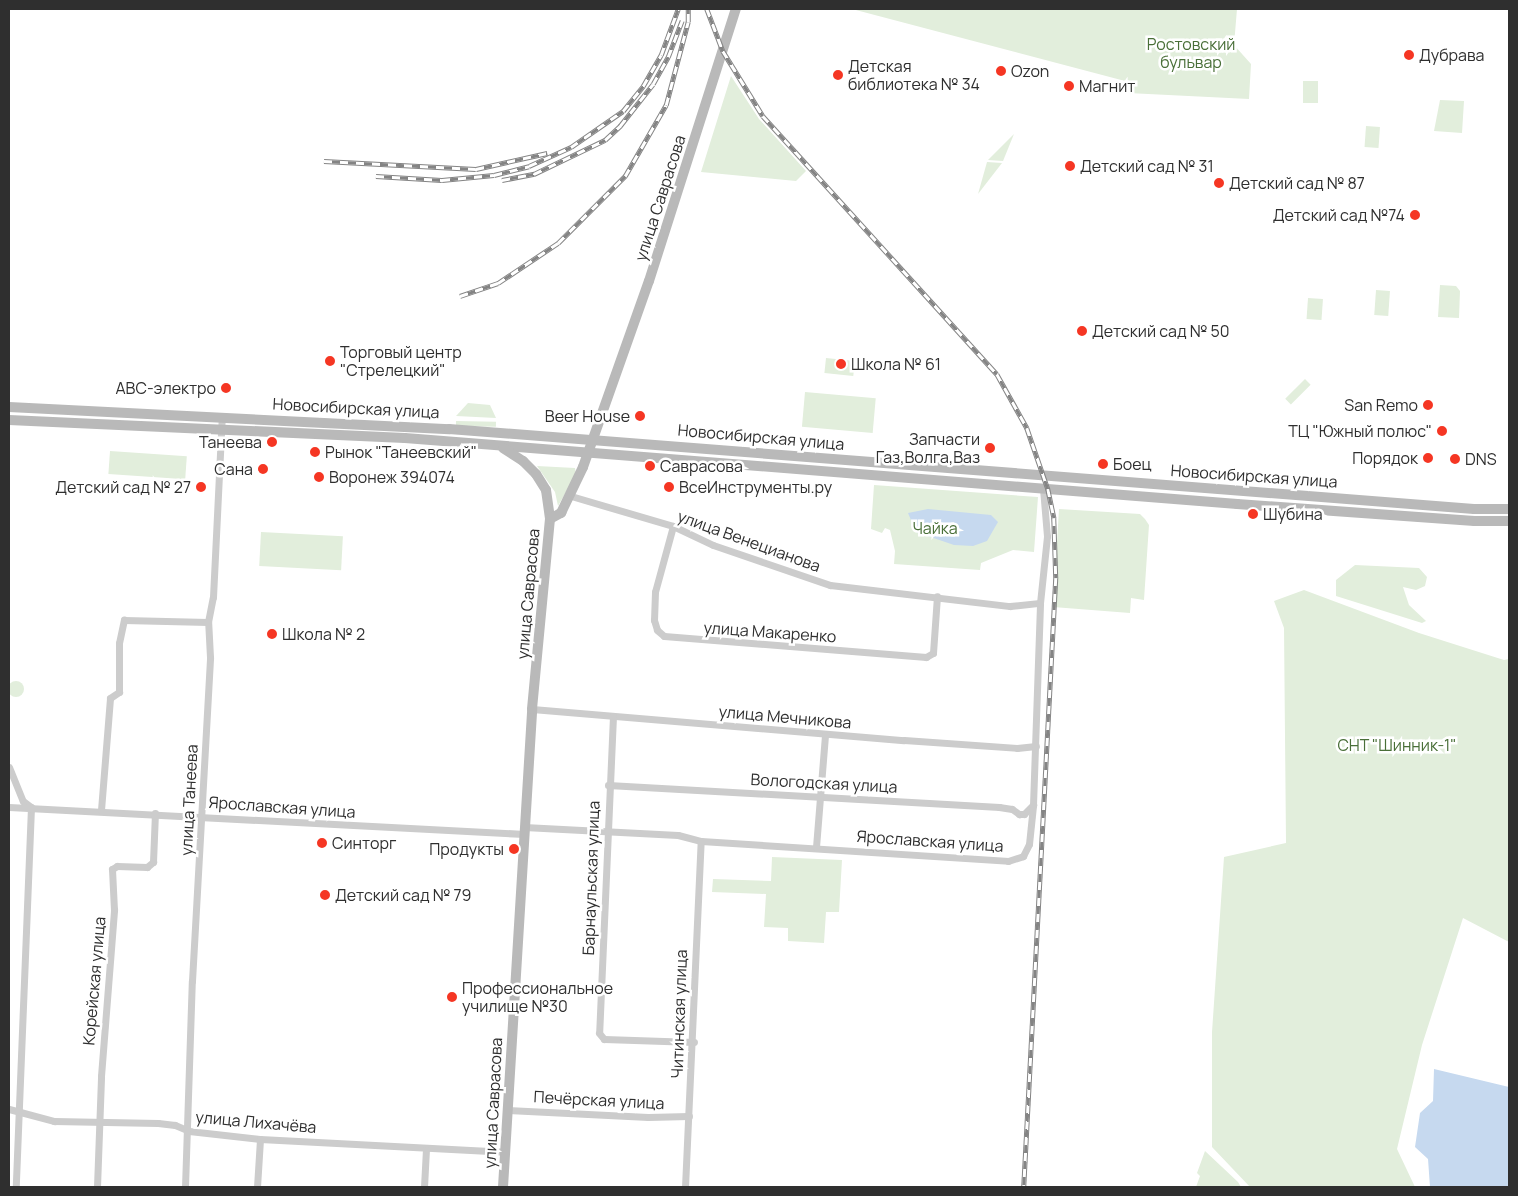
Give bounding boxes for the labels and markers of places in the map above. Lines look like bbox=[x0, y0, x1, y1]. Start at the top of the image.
place label: Дубрава bbox=[1419, 45, 1484, 65]
marker: Дубрава bbox=[1403, 49, 1415, 61]
place label: Детская библиотека № 34 bbox=[848, 56, 980, 94]
place label: Ozon bbox=[1011, 61, 1049, 81]
marker: Ozon bbox=[995, 65, 1007, 77]
marker: Детская библиотека № 34 bbox=[832, 69, 844, 81]
place label: Магнит bbox=[1079, 76, 1135, 96]
marker: Магнит bbox=[1063, 80, 1075, 92]
place label: Детский сад № 31 bbox=[1080, 156, 1214, 176]
marker: Детский сад № 31 bbox=[1064, 160, 1076, 172]
place label: Детский сад № 87 bbox=[1229, 173, 1365, 193]
marker: Детский сад № 87 bbox=[1213, 177, 1225, 189]
place label: Детский сад №74 bbox=[1273, 205, 1405, 225]
marker: Детский сад №74 bbox=[1409, 209, 1421, 221]
place label: Детский сад № 50 bbox=[1092, 321, 1230, 341]
marker: Детский сад № 50 bbox=[1076, 325, 1088, 337]
place label: Торговый центр "Стрелецкий" bbox=[340, 342, 462, 380]
place label: Школа № 61 bbox=[851, 354, 941, 374]
marker: Торговый центр "Стрелецкий" bbox=[324, 355, 336, 367]
marker: Школа № 61 bbox=[835, 358, 847, 370]
place label: АВС-электро bbox=[115, 378, 216, 398]
marker: АВС-электро bbox=[220, 382, 232, 394]
place label: San Remo bbox=[1344, 395, 1418, 415]
marker: San Remo bbox=[1422, 399, 1434, 411]
place label: Beer House bbox=[545, 406, 630, 426]
marker: Beer House bbox=[634, 410, 646, 422]
place label: ТЦ "Южный полюс" bbox=[1288, 421, 1432, 441]
marker: ТЦ "Южный полюс" bbox=[1436, 425, 1448, 437]
place label: Запчасти Газ,Волга,Ваз bbox=[876, 429, 980, 467]
place label: Танеева bbox=[199, 432, 262, 452]
marker: Танеева bbox=[266, 436, 278, 448]
place label: Рынок "Танеевский" bbox=[325, 442, 477, 462]
marker: Запчасти Газ,Волга,Ваз bbox=[984, 442, 996, 454]
marker: Рынок "Танеевский" bbox=[309, 446, 321, 458]
place label: Порядок bbox=[1352, 448, 1418, 468]
place label: DNS bbox=[1465, 449, 1497, 469]
marker: Порядок bbox=[1422, 452, 1434, 464]
marker: DNS bbox=[1449, 453, 1461, 465]
place label: Боец bbox=[1113, 454, 1151, 474]
place label: Саврасова bbox=[660, 456, 743, 476]
marker: Боец bbox=[1097, 458, 1109, 470]
place label: Сана bbox=[214, 459, 253, 479]
marker: Саврасова bbox=[644, 460, 656, 472]
marker: Сана bbox=[257, 463, 269, 475]
place label: Воронеж 394074 bbox=[329, 467, 455, 487]
marker: Воронеж 394074 bbox=[313, 471, 325, 483]
place label: Детский сад № 27 bbox=[55, 477, 191, 497]
place label: ВсеИнструменты.ру bbox=[679, 477, 832, 497]
marker: Детский сад № 27 bbox=[195, 481, 207, 493]
marker: ВсеИнструменты.ру bbox=[663, 481, 675, 493]
place label: Шубина bbox=[1263, 504, 1323, 524]
marker: Шубина bbox=[1247, 508, 1259, 520]
place label: Школа № 2 bbox=[282, 624, 365, 644]
marker: Школа № 2 bbox=[266, 628, 278, 640]
place label: Синторг bbox=[332, 833, 396, 853]
marker: Синторг bbox=[316, 837, 328, 849]
place label: Продукты bbox=[429, 839, 504, 859]
marker: Продукты bbox=[508, 843, 520, 855]
place label: Детский сад № 79 bbox=[335, 885, 472, 905]
marker: Детский сад № 79 bbox=[319, 889, 331, 901]
place label: Профессиональное училище №30 bbox=[462, 978, 613, 1016]
marker: Профессиональное училище №30 bbox=[446, 991, 458, 1003]

